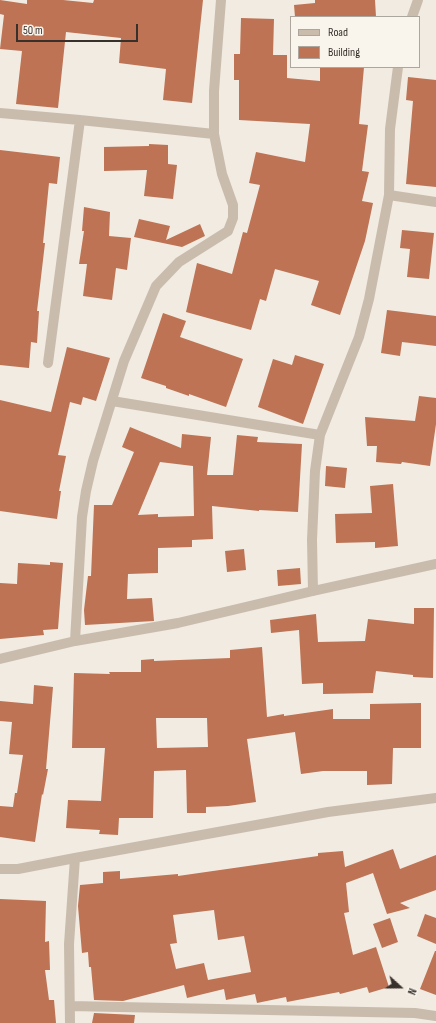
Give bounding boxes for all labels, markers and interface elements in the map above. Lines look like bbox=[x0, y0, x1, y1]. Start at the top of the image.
scale bar bbox=[18, 16, 140, 42]
legend bbox=[290, 16, 420, 68]
text: 50 m bbox=[23, 23, 43, 38]
text: Road bbox=[328, 25, 348, 40]
text: Building bbox=[328, 45, 360, 60]
north arrow bbox=[380, 967, 420, 1007]
text: N bbox=[405, 986, 419, 997]

